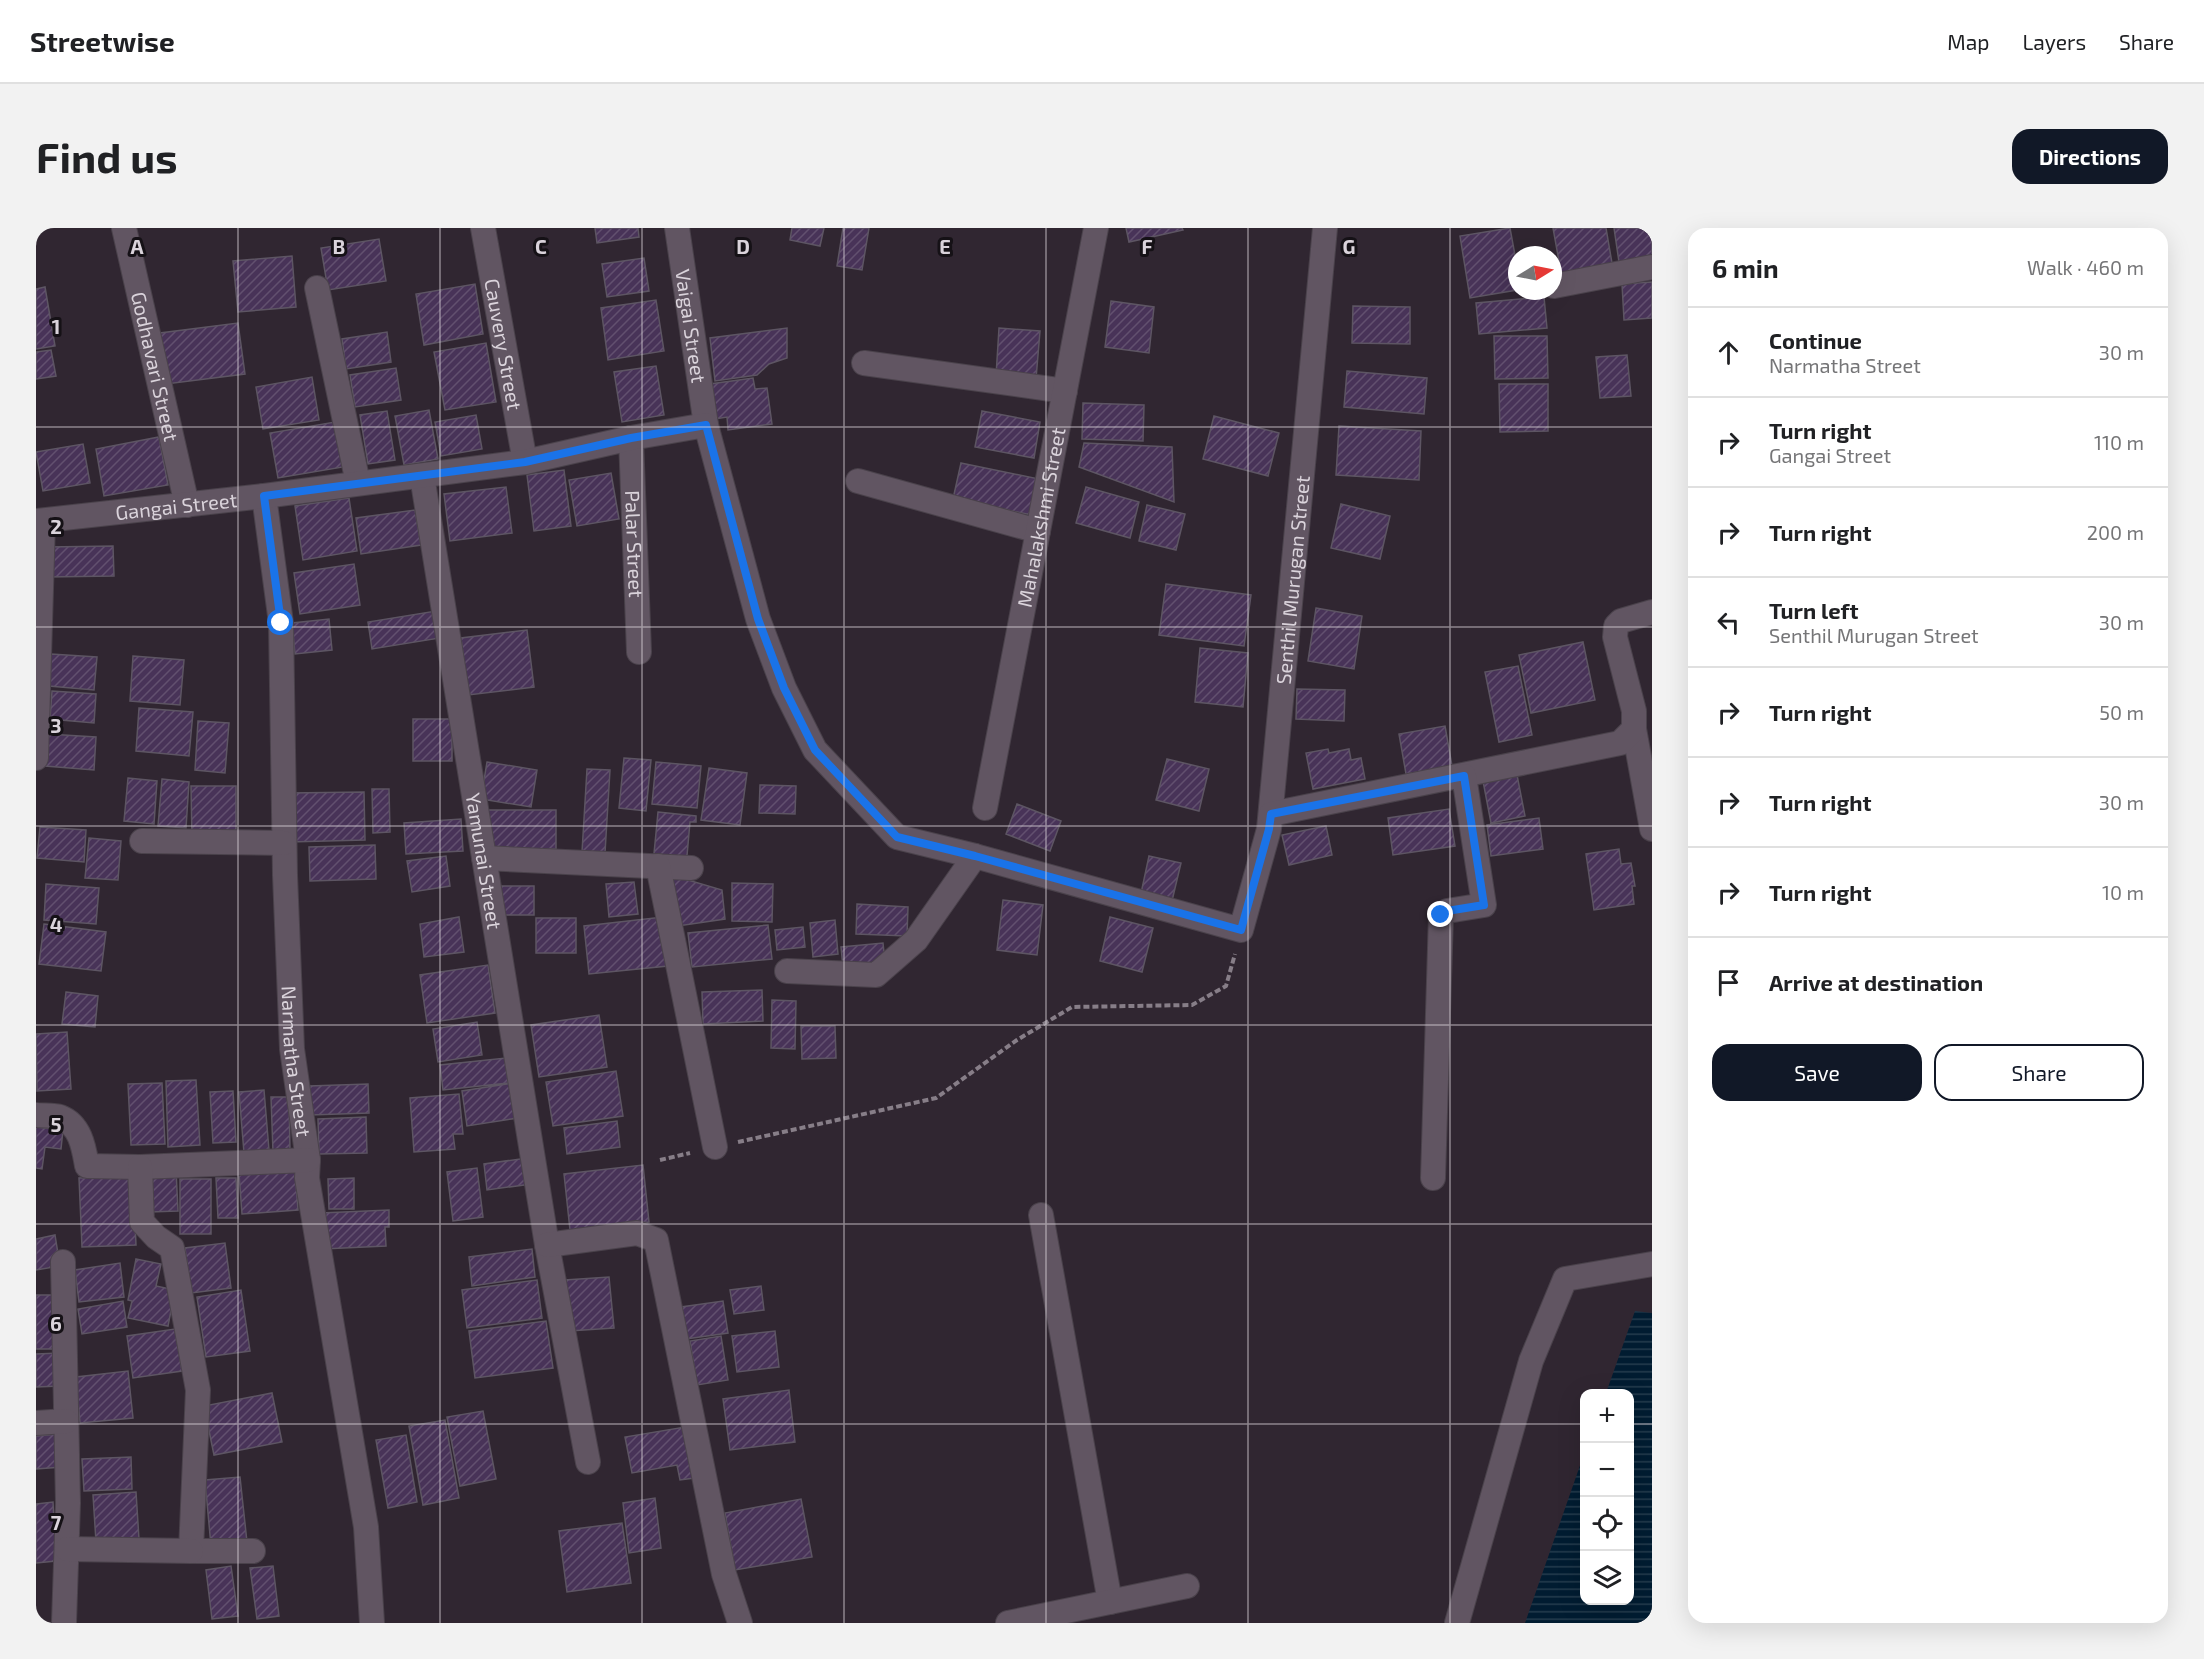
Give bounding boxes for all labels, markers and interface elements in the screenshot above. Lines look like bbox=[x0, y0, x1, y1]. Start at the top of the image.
text: Streetwise bbox=[30, 24, 175, 58]
text: Map bbox=[1947, 29, 1989, 54]
text: Layers bbox=[2022, 29, 2086, 54]
text: Share bbox=[2119, 29, 2174, 54]
button: Directions bbox=[2012, 129, 2168, 184]
text: Find us bbox=[36, 131, 178, 181]
text: A bbox=[130, 234, 144, 258]
text: B bbox=[333, 234, 345, 258]
text: C bbox=[535, 234, 547, 258]
text: D bbox=[736, 234, 750, 258]
text: E bbox=[939, 234, 951, 258]
text: F bbox=[1141, 234, 1153, 258]
text: G bbox=[1343, 234, 1355, 258]
north arrow bbox=[1508, 246, 1562, 300]
text: 6 min bbox=[1712, 252, 1779, 283]
text: Walk · 460 m bbox=[2027, 255, 2144, 279]
street label: Vaigai Street bbox=[671, 267, 712, 385]
street label: Cauvery Street bbox=[480, 276, 527, 412]
street label: Godhavari Street bbox=[127, 289, 184, 444]
text: 1 bbox=[52, 314, 60, 338]
text: Continue bbox=[1769, 327, 1862, 353]
icon: ahead bbox=[1712, 336, 1745, 369]
text: 30 m bbox=[2099, 340, 2144, 364]
text: Narmatha Street bbox=[1769, 353, 1921, 377]
text: Turn right bbox=[1769, 417, 1871, 443]
street label: Mahalakshmi Street bbox=[1012, 425, 1070, 609]
icon: right bbox=[1712, 426, 1745, 459]
text: 110 m bbox=[2094, 430, 2144, 454]
text: Gangai Street bbox=[1769, 443, 1891, 467]
street label: Senthil Murugan Street bbox=[1271, 474, 1314, 685]
street label: Gangai Street bbox=[114, 487, 239, 524]
street label: Palar Street bbox=[621, 490, 649, 598]
text: 2 bbox=[50, 514, 62, 538]
icon: right bbox=[1712, 516, 1745, 549]
text: Turn right bbox=[1769, 519, 1871, 545]
text: 200 m bbox=[2087, 520, 2144, 544]
text: Turn left bbox=[1769, 597, 1858, 623]
icon: left bbox=[1712, 606, 1745, 639]
route start bbox=[267, 609, 293, 635]
text: 30 m bbox=[2099, 610, 2144, 634]
text: Senthil Murugan Street bbox=[1769, 623, 1979, 647]
icon: right bbox=[1712, 696, 1745, 729]
text: Turn right bbox=[1769, 699, 1871, 725]
text: 50 m bbox=[2099, 700, 2144, 724]
text: 3 bbox=[50, 713, 62, 737]
icon: right bbox=[1712, 786, 1745, 819]
text: Turn right bbox=[1769, 789, 1871, 815]
text: 30 m bbox=[2099, 790, 2144, 814]
street label: Yamunai Street bbox=[462, 791, 508, 931]
icon: right bbox=[1712, 876, 1745, 909]
text: Turn right bbox=[1769, 879, 1871, 905]
text: 10 m bbox=[2102, 880, 2144, 904]
route end bbox=[1427, 901, 1453, 927]
text: 4 bbox=[50, 912, 63, 936]
icon: arrive bbox=[1712, 966, 1745, 999]
text: Arrive at destination bbox=[1769, 969, 1983, 995]
street label: Narmatha Street bbox=[277, 985, 317, 1139]
button: Save bbox=[1712, 1044, 1922, 1101]
button: Share bbox=[1934, 1044, 2144, 1101]
text: 5 bbox=[50, 1112, 62, 1136]
text: 6 bbox=[50, 1311, 62, 1335]
map controls bbox=[1580, 1389, 1634, 1605]
button: + bbox=[1580, 1389, 1634, 1443]
button: − bbox=[1580, 1443, 1634, 1497]
button: locate bbox=[1580, 1497, 1634, 1551]
text: 7 bbox=[51, 1510, 62, 1534]
button: layers bbox=[1580, 1551, 1634, 1605]

